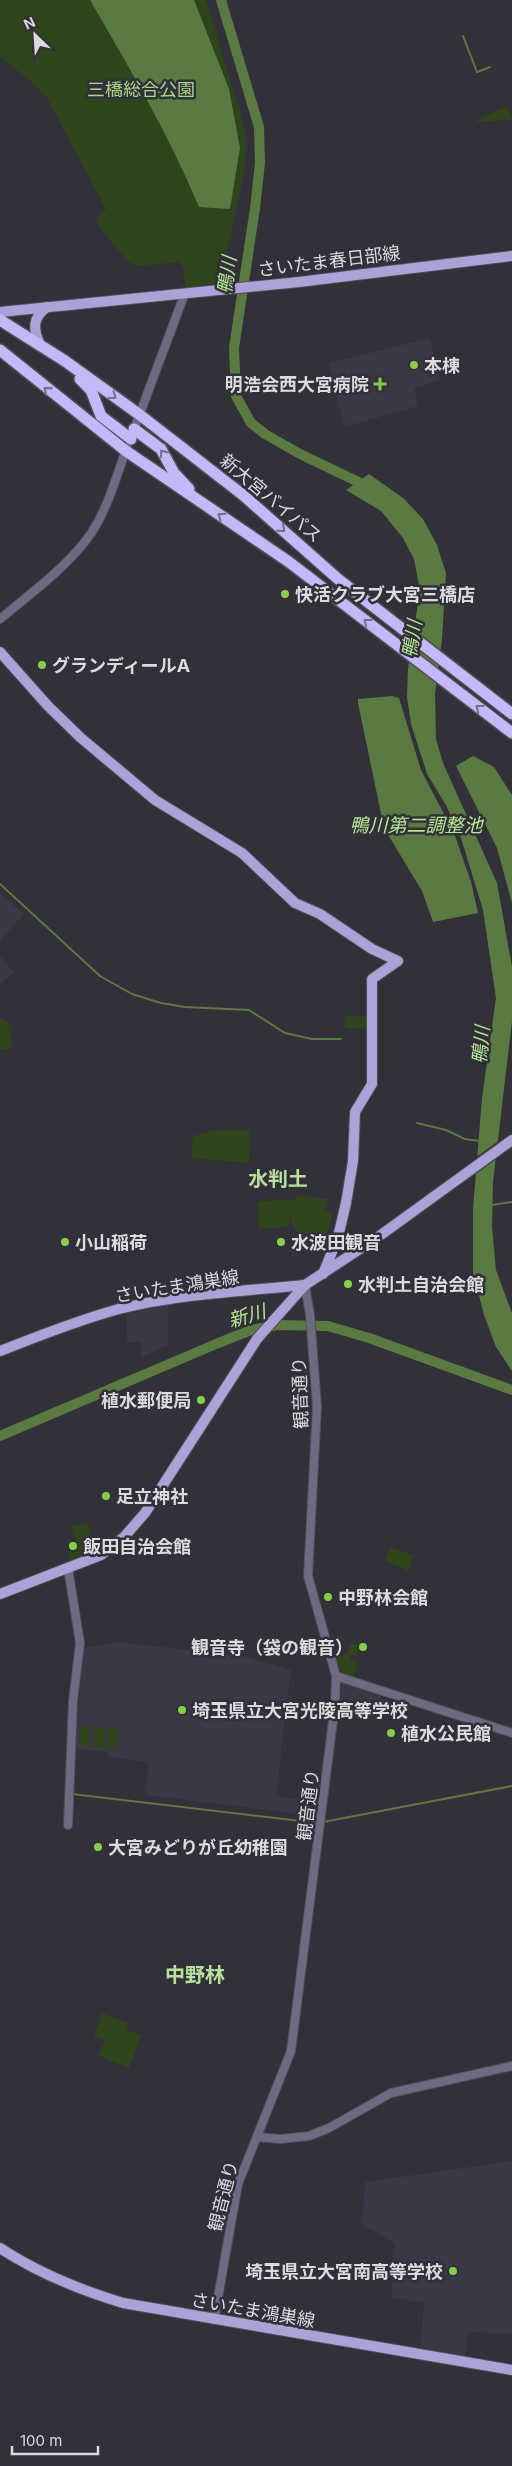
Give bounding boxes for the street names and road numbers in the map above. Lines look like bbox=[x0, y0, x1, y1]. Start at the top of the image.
street label: さいたま春日部線 bbox=[257, 242, 401, 280]
street label: 新大宮バイパス bbox=[216, 450, 326, 546]
street label: さいたま鴻巣線 bbox=[113, 1266, 241, 1306]
street label: 観音通り bbox=[288, 1357, 312, 1429]
street label: 観音通り bbox=[293, 1768, 323, 1842]
street label: 観音通り bbox=[204, 2159, 242, 2233]
street label: さいたま鴻巣線 bbox=[189, 2289, 317, 2331]

